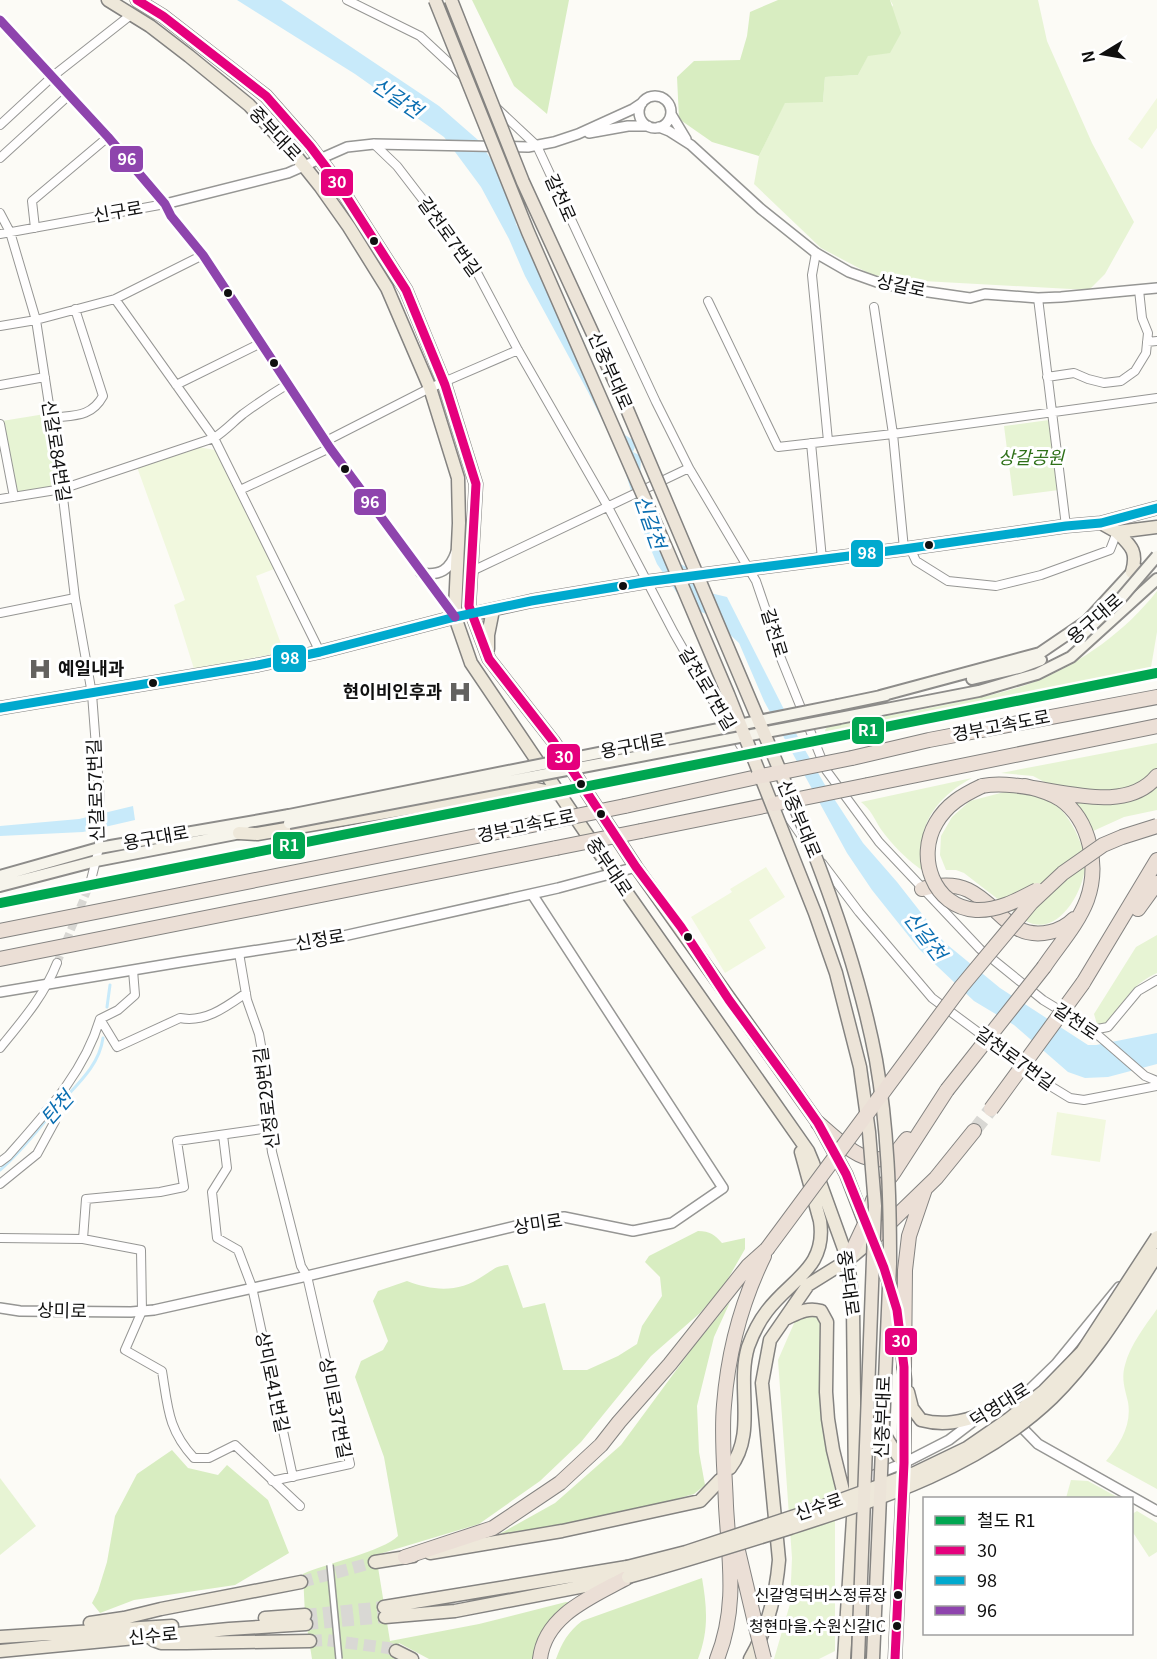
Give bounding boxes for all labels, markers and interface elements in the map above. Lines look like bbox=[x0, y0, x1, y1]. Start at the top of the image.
north arrow bbox=[1073, 24, 1133, 84]
text: N bbox=[1074, 49, 1100, 65]
water label: 신갈천 bbox=[367, 69, 431, 126]
street label: 중부대로 bbox=[244, 100, 309, 166]
line badge: 96 bbox=[109, 145, 144, 173]
text: 96 bbox=[118, 146, 136, 170]
line badge: 30 bbox=[320, 168, 354, 197]
text: 30 bbox=[328, 169, 346, 193]
street label: 갈천로 bbox=[540, 169, 584, 225]
street label: 갈천로7번길 bbox=[413, 191, 488, 281]
street label: 신구로 bbox=[91, 193, 144, 227]
unlabelled marker bbox=[368, 235, 380, 247]
street label: 상갈로 bbox=[874, 266, 928, 302]
unlabelled marker bbox=[222, 287, 234, 299]
street label: 신중부대로 bbox=[583, 327, 641, 413]
unlabelled marker bbox=[268, 357, 280, 369]
street label: 신갈로84번길 bbox=[37, 398, 79, 503]
park label: 상갈공원 bbox=[998, 443, 1066, 469]
unlabelled marker bbox=[339, 463, 351, 475]
line badge: 96 bbox=[353, 488, 387, 516]
text: 96 bbox=[361, 489, 379, 513]
water label: 신갈천 bbox=[629, 491, 675, 555]
line badge: 98 bbox=[850, 539, 884, 568]
unlabelled marker bbox=[923, 539, 935, 551]
text: 98 bbox=[858, 540, 876, 564]
unlabelled marker bbox=[617, 580, 629, 592]
street label: 용구대로 bbox=[1060, 586, 1127, 649]
street label: 갈천로 bbox=[756, 605, 796, 660]
street label: 갈천로7번길 bbox=[674, 642, 744, 734]
line badge: 98 bbox=[272, 644, 307, 673]
text: 98 bbox=[281, 645, 299, 669]
place label: 예일내과 bbox=[58, 654, 125, 680]
hospital icon: 예일내과 bbox=[27, 656, 53, 682]
unlabelled marker bbox=[147, 677, 159, 689]
place label: 현이비인후과 bbox=[343, 677, 442, 703]
hospital icon: 현이비인후과 bbox=[447, 679, 473, 705]
street label: 경부고속도로 bbox=[949, 702, 1052, 746]
line badge: R1 bbox=[851, 716, 885, 745]
text: R1 bbox=[858, 717, 878, 741]
street label: 용구대로 bbox=[598, 725, 668, 763]
street label: 신갈로57번길 bbox=[79, 738, 109, 842]
line badge: 30 bbox=[546, 743, 581, 771]
text: 30 bbox=[555, 744, 573, 768]
street label: 신중부대로 bbox=[773, 775, 829, 861]
unlabelled marker bbox=[575, 778, 587, 790]
street label: 경부고속도로 bbox=[474, 801, 577, 847]
unlabelled marker bbox=[595, 808, 607, 820]
street label: 용구대로 bbox=[121, 817, 191, 855]
line badge: R1 bbox=[272, 831, 306, 860]
street label: 중부대로 bbox=[581, 831, 640, 901]
text: R1 bbox=[279, 832, 299, 856]
water label: 신갈천 bbox=[898, 904, 956, 968]
street label: 신정로 bbox=[293, 921, 346, 955]
unlabelled marker bbox=[682, 931, 694, 943]
street label: 갈천로 bbox=[1049, 996, 1105, 1045]
street label: 갈천로7번길 bbox=[971, 1020, 1061, 1095]
street label: 신정로29번길 bbox=[246, 1046, 284, 1151]
water label: 탄천 bbox=[33, 1082, 81, 1130]
street label: 상미로 bbox=[511, 1205, 564, 1239]
street label: 중부대로 bbox=[832, 1248, 867, 1317]
street label: 상미로 bbox=[37, 1296, 87, 1322]
line badge: 30 bbox=[884, 1327, 918, 1356]
text: 30 bbox=[892, 1328, 910, 1352]
street label: 상미로41번길 bbox=[251, 1329, 297, 1435]
street label: 상미로37번길 bbox=[314, 1355, 360, 1461]
street label: 신중부대로 bbox=[867, 1375, 895, 1459]
street label: 덕영대로 bbox=[964, 1375, 1034, 1432]
street label: 신수로 bbox=[791, 1485, 846, 1525]
legend bbox=[923, 1497, 1133, 1635]
text: 철도 R1 bbox=[977, 1506, 1036, 1532]
text: 30 bbox=[977, 1536, 997, 1562]
text: 98 bbox=[977, 1566, 997, 1592]
place label: 신갈영덕버스정류장 bbox=[755, 1582, 887, 1606]
marker: 신갈영덕버스정류장 bbox=[892, 1589, 904, 1601]
text: 96 bbox=[977, 1596, 997, 1622]
place label: 청현마을.수원신갈IC bbox=[749, 1613, 886, 1637]
street label: 신수로 bbox=[127, 1619, 179, 1649]
marker: 청현마을.수원신갈IC bbox=[891, 1620, 903, 1632]

